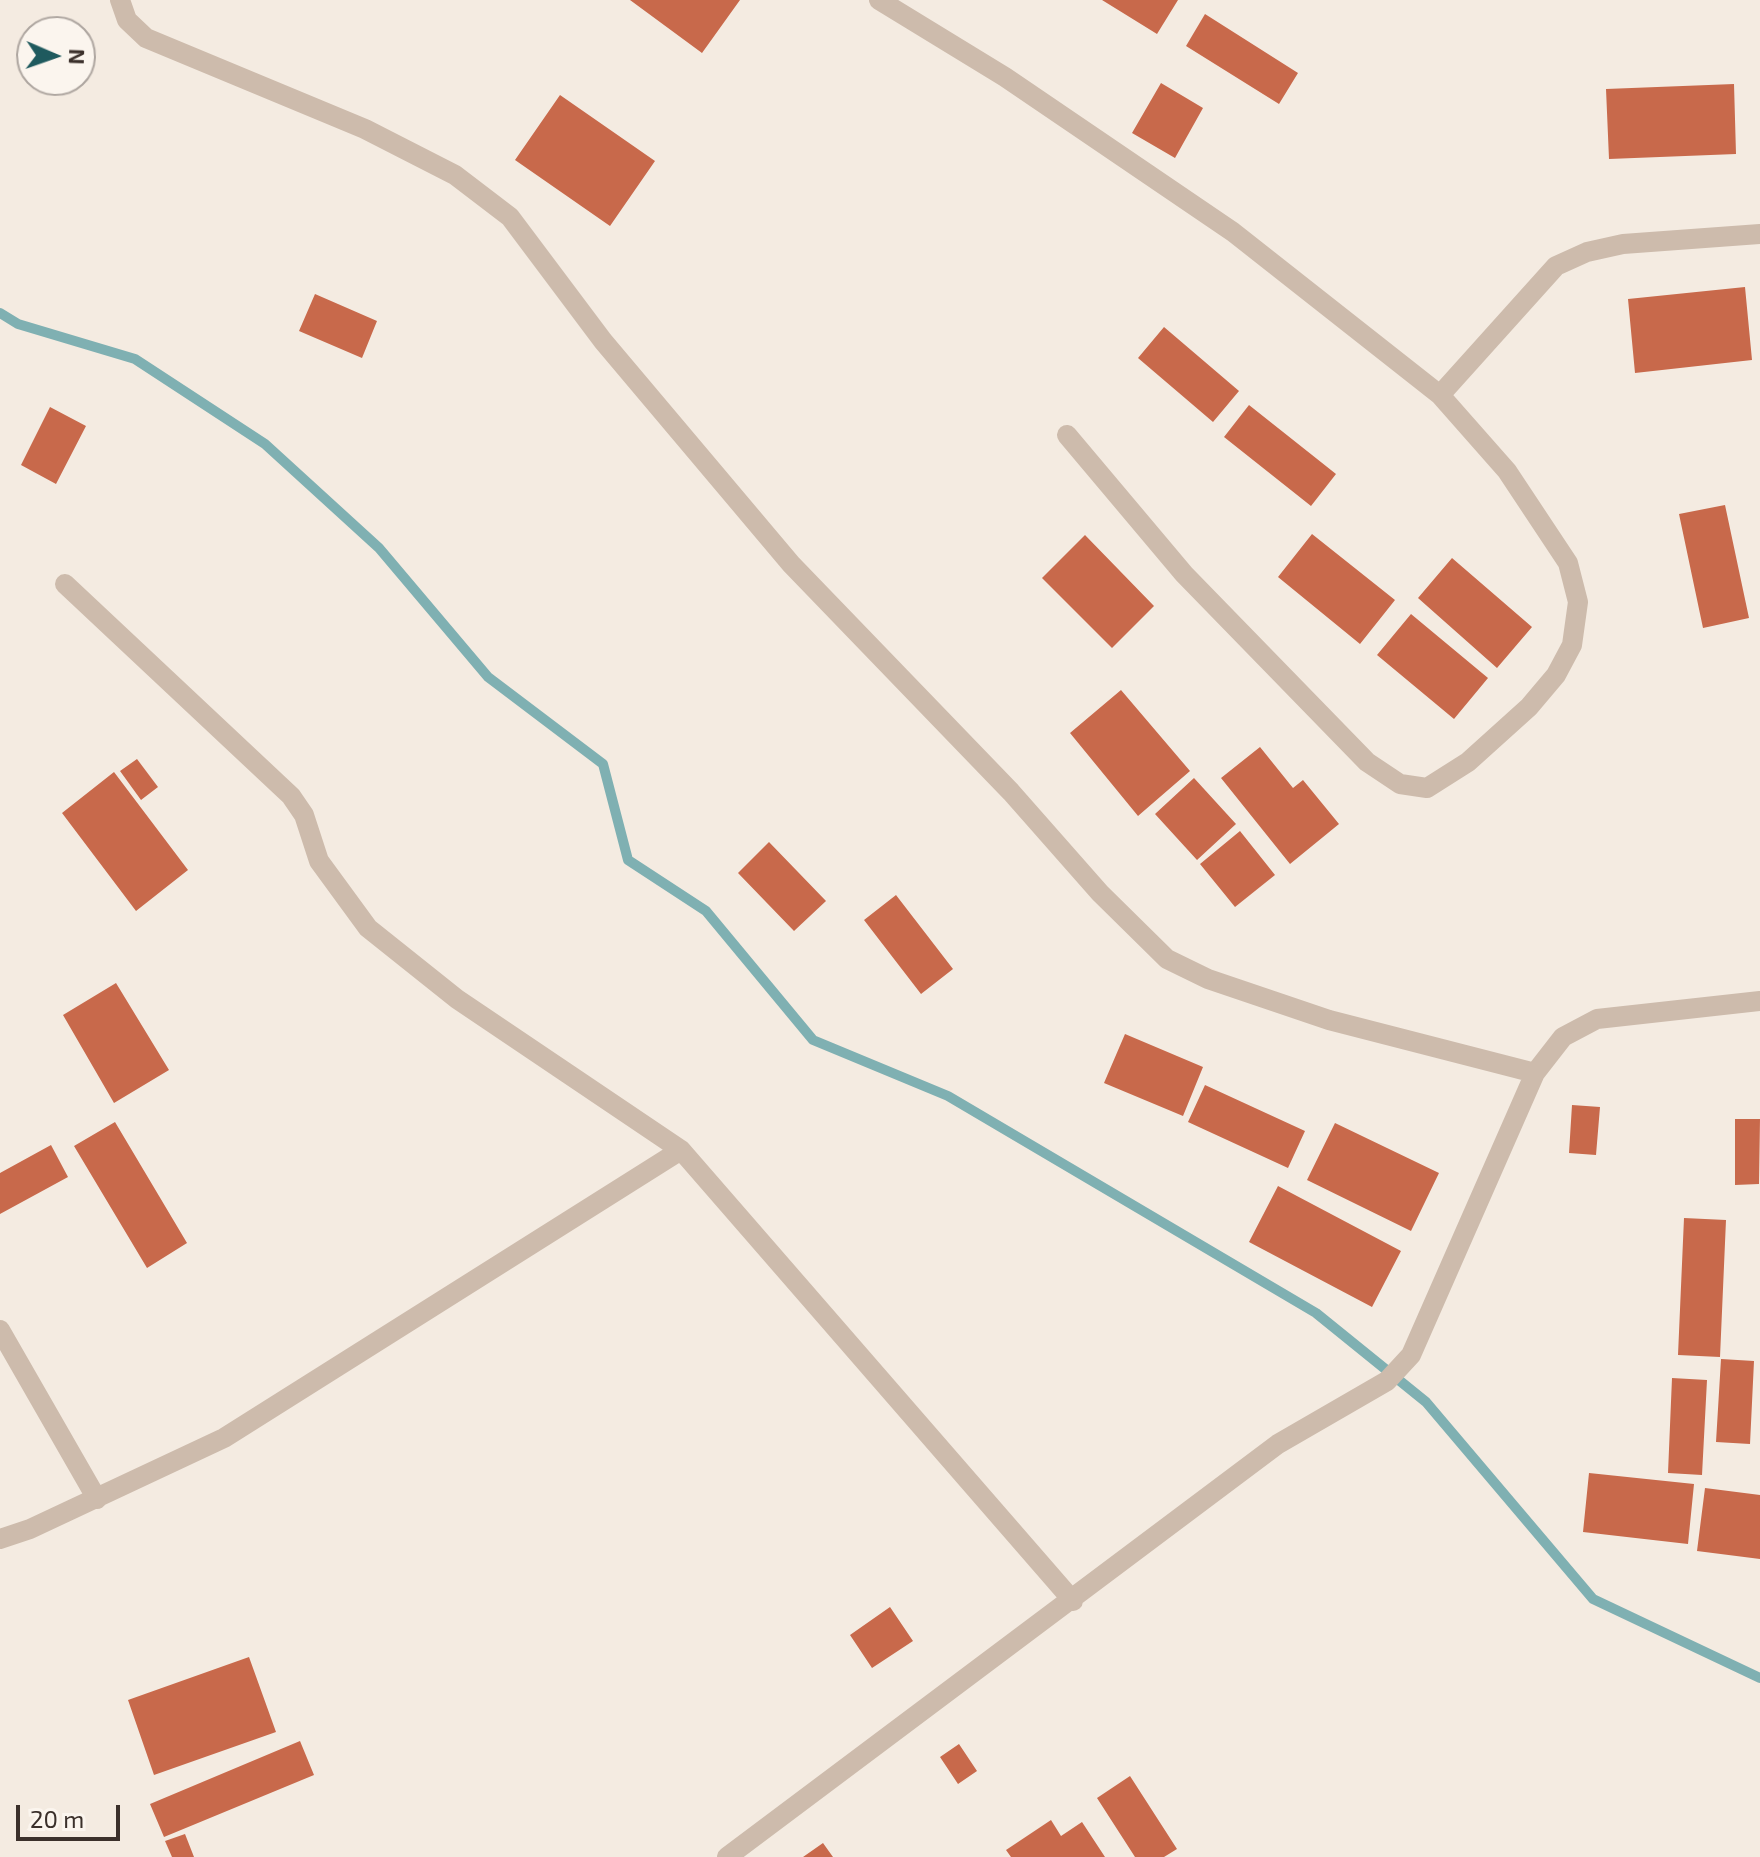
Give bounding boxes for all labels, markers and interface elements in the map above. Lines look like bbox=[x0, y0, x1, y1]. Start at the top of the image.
north arrow bbox=[16, 16, 96, 96]
text: N bbox=[65, 48, 91, 65]
scale bar bbox=[20, 1789, 124, 1839]
text: 20 m bbox=[30, 1804, 84, 1833]

